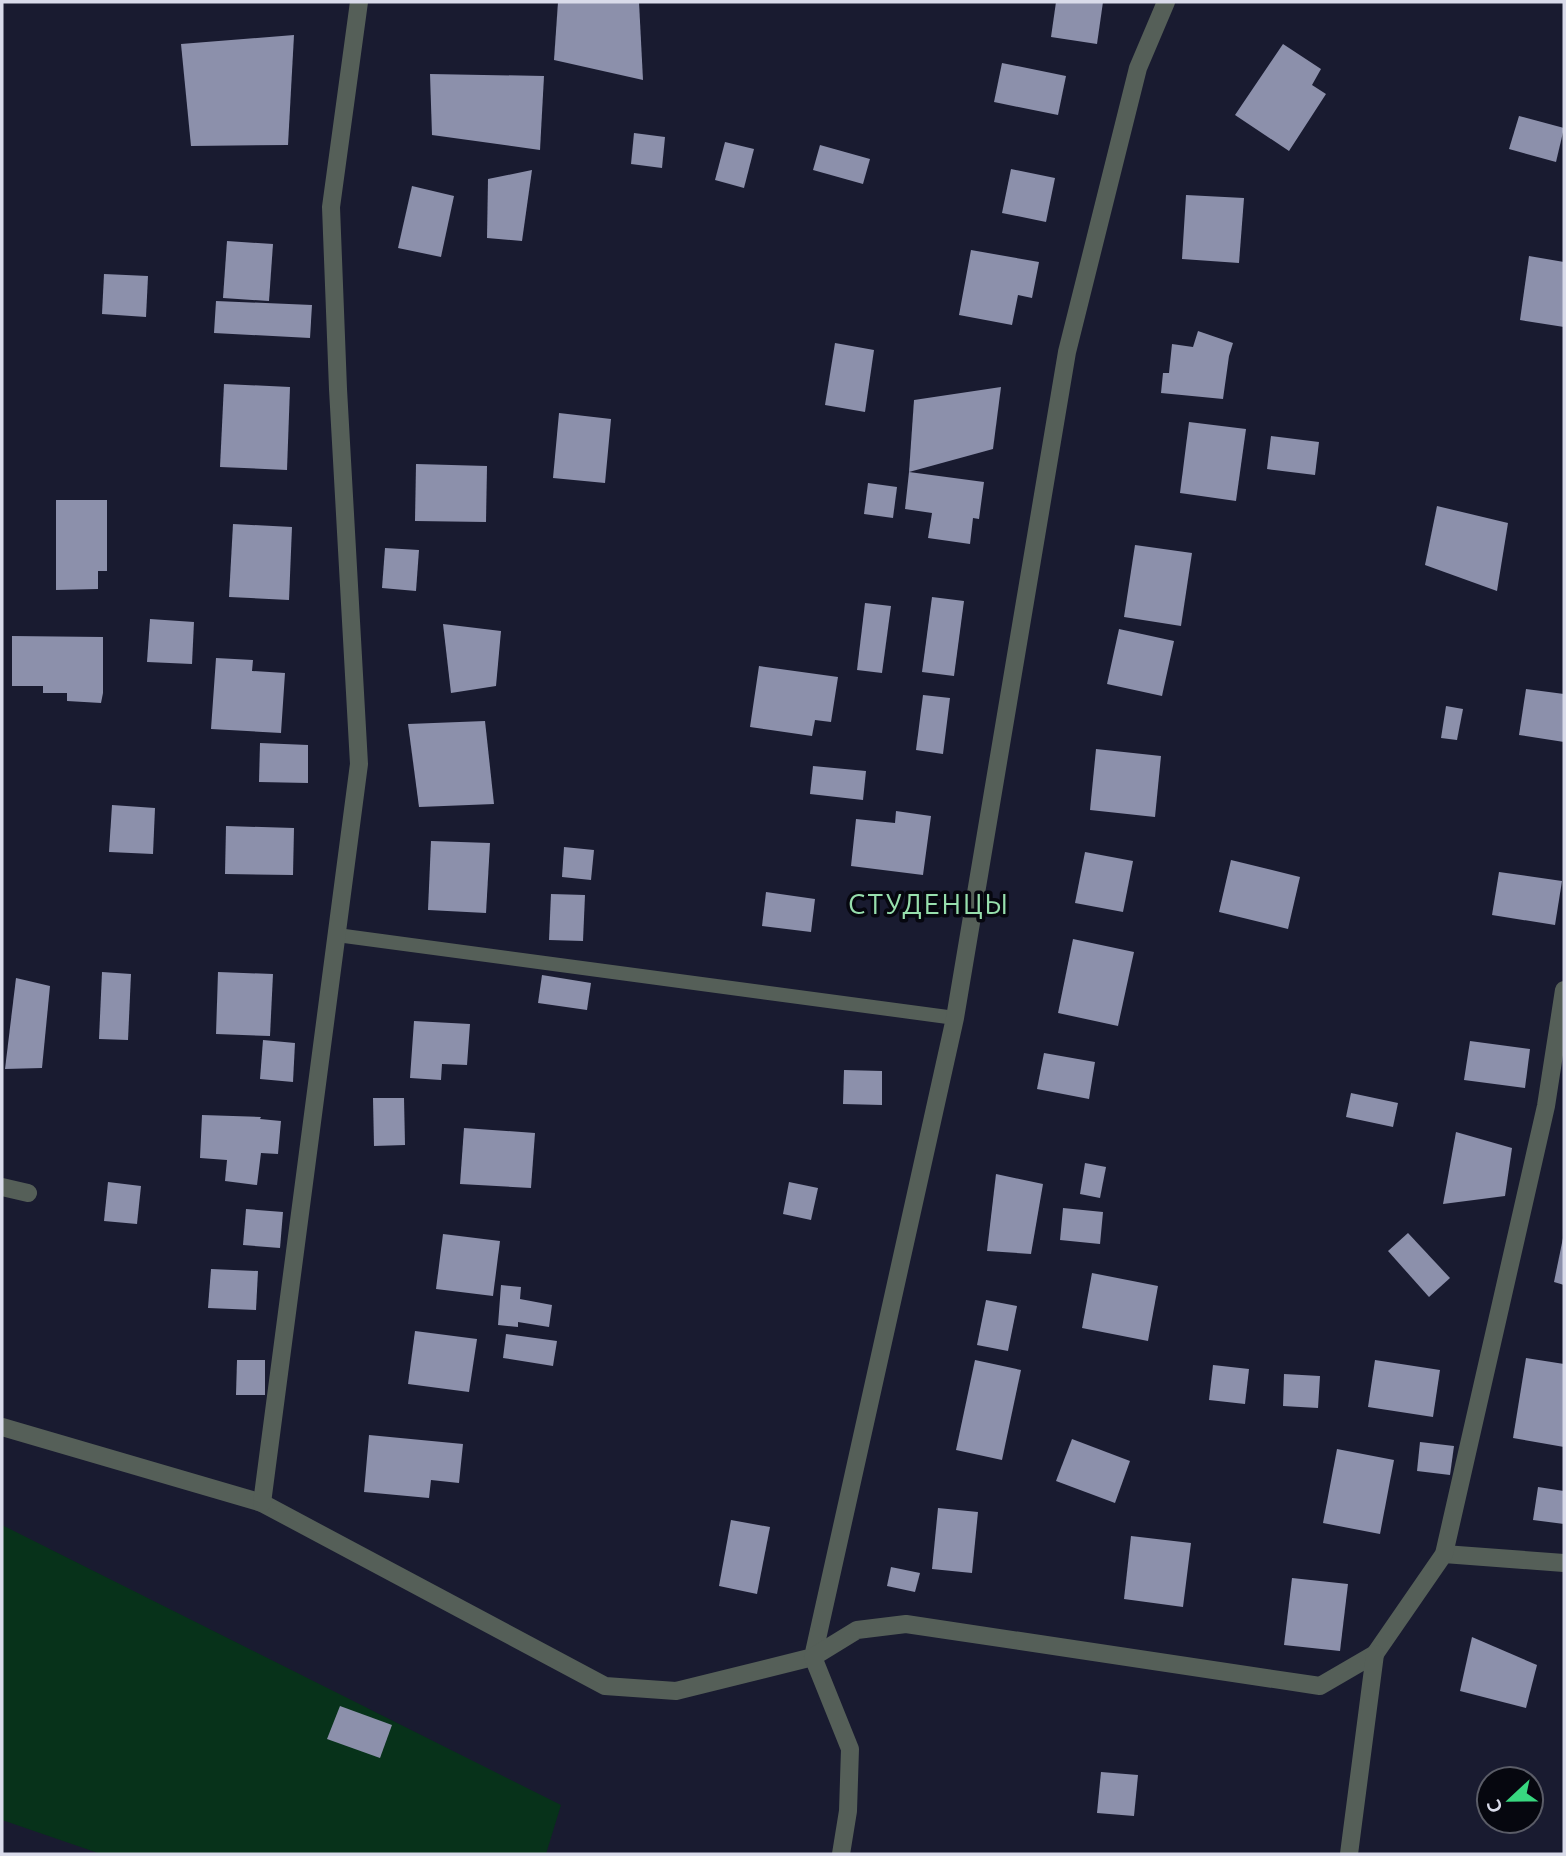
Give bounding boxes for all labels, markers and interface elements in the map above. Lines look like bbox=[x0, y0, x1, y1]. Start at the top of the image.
district label: СТУДЕНЦЫ bbox=[848, 888, 1010, 919]
north arrow bbox=[1475, 1765, 1545, 1835]
text: С bbox=[1482, 1797, 1507, 1816]

